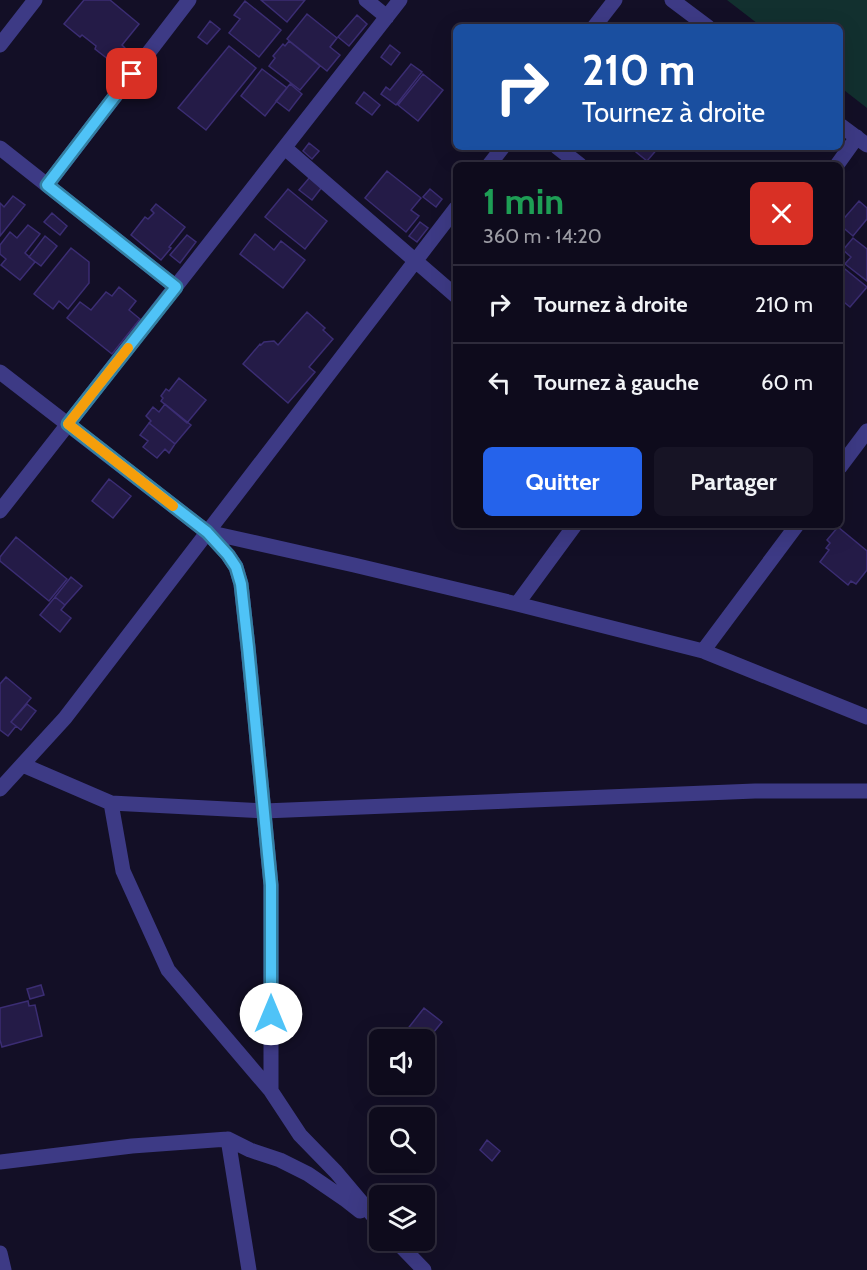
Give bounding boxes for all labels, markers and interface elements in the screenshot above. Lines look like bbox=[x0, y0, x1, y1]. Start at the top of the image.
text: 210 m bbox=[582, 44, 695, 96]
pin bbox=[106, 48, 157, 99]
icon: right bbox=[483, 48, 561, 126]
icon: arrive bbox=[115, 57, 148, 90]
text: Tournez à droite bbox=[582, 96, 765, 129]
text: 1 min bbox=[483, 179, 564, 223]
button: close bbox=[750, 182, 813, 245]
text: 360 m · 14:20 bbox=[483, 224, 602, 248]
icon: right bbox=[483, 288, 516, 321]
text: Tournez à droite bbox=[534, 291, 688, 318]
text: 210 m bbox=[755, 291, 813, 318]
icon: left bbox=[483, 366, 516, 399]
text: Tournez à gauche bbox=[534, 369, 699, 396]
text: 60 m bbox=[761, 369, 813, 396]
button: Quitter bbox=[483, 447, 642, 516]
button: Partager bbox=[654, 447, 813, 516]
position arrow bbox=[239, 982, 303, 1046]
map controls bbox=[369, 1029, 435, 1251]
button: sound bbox=[369, 1029, 435, 1095]
button: search bbox=[369, 1107, 435, 1173]
button: layers bbox=[369, 1185, 435, 1251]

